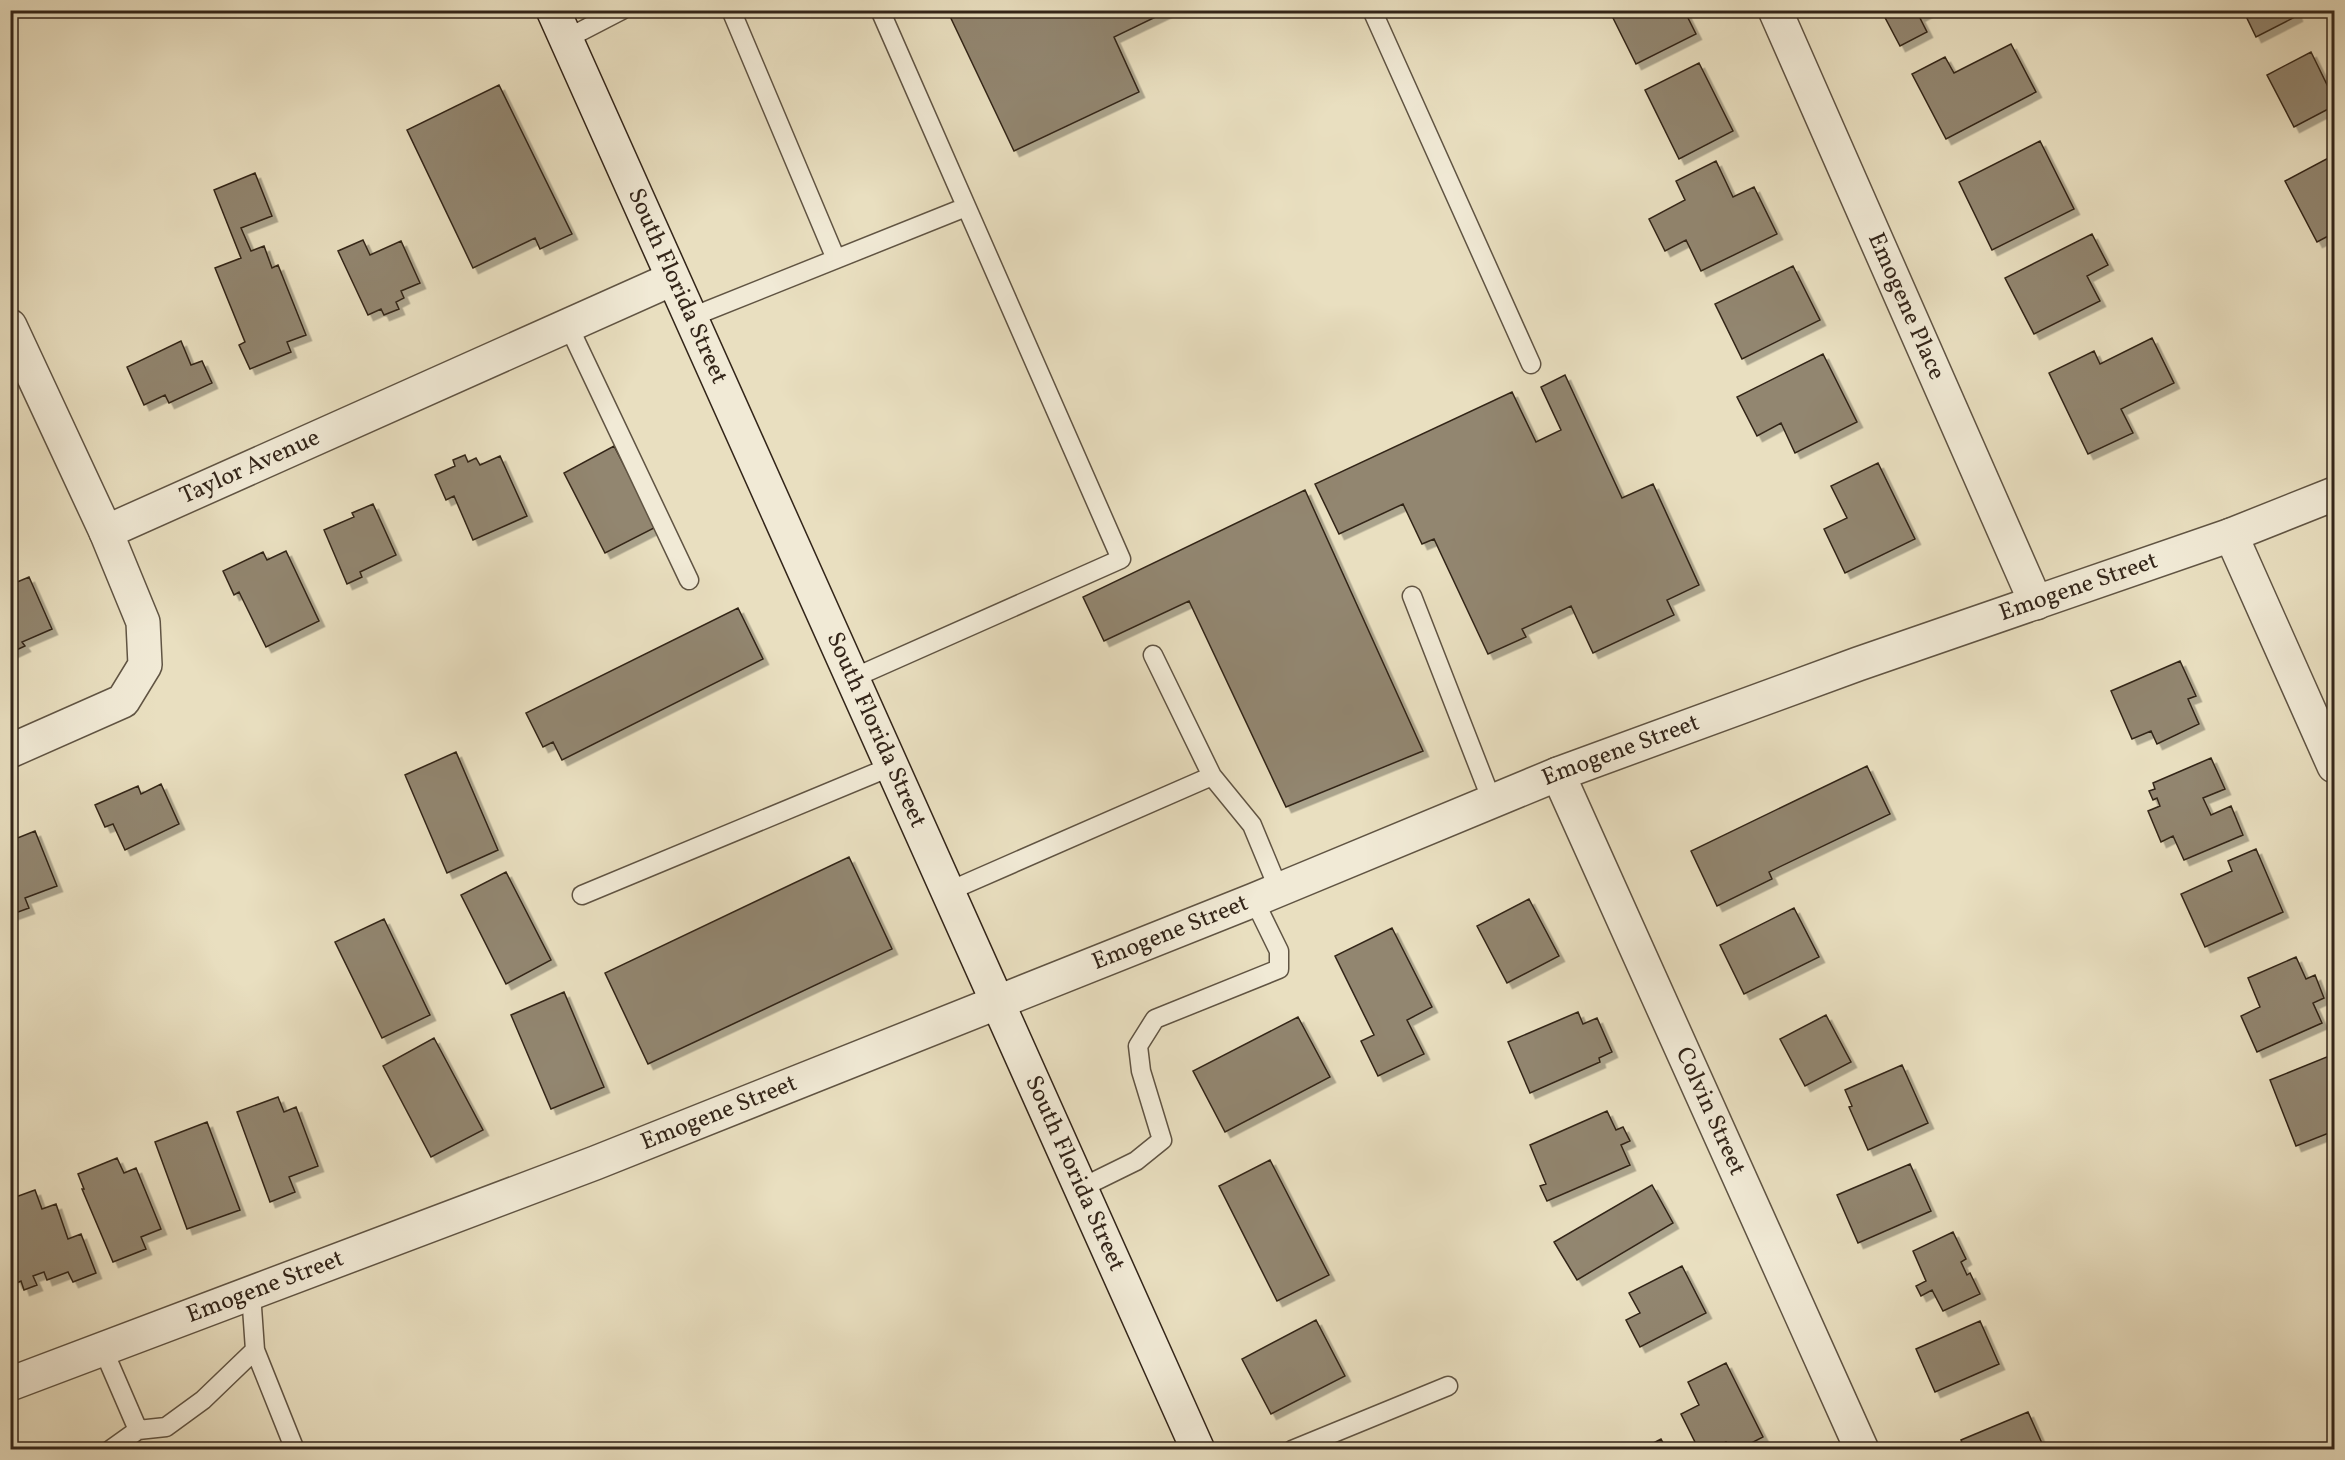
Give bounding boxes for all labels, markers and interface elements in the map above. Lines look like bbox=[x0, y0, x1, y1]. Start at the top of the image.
street label: South Florida Street bbox=[618, 183, 736, 390]
street label: Emogene Place bbox=[1858, 227, 1953, 386]
street label: Taylor Avenue bbox=[175, 421, 326, 514]
street label: Emogene Street bbox=[1995, 545, 2162, 631]
street label: South Florida Street bbox=[817, 627, 934, 833]
street label: Emogene Street bbox=[1537, 706, 1705, 796]
street label: Emogene Street bbox=[1087, 887, 1254, 980]
street label: Colvin Street bbox=[1666, 1042, 1753, 1181]
street label: Emogene Street bbox=[636, 1067, 802, 1160]
street label: South Florida Street bbox=[1016, 1070, 1133, 1277]
street label: Emogene Street bbox=[182, 1242, 349, 1333]

